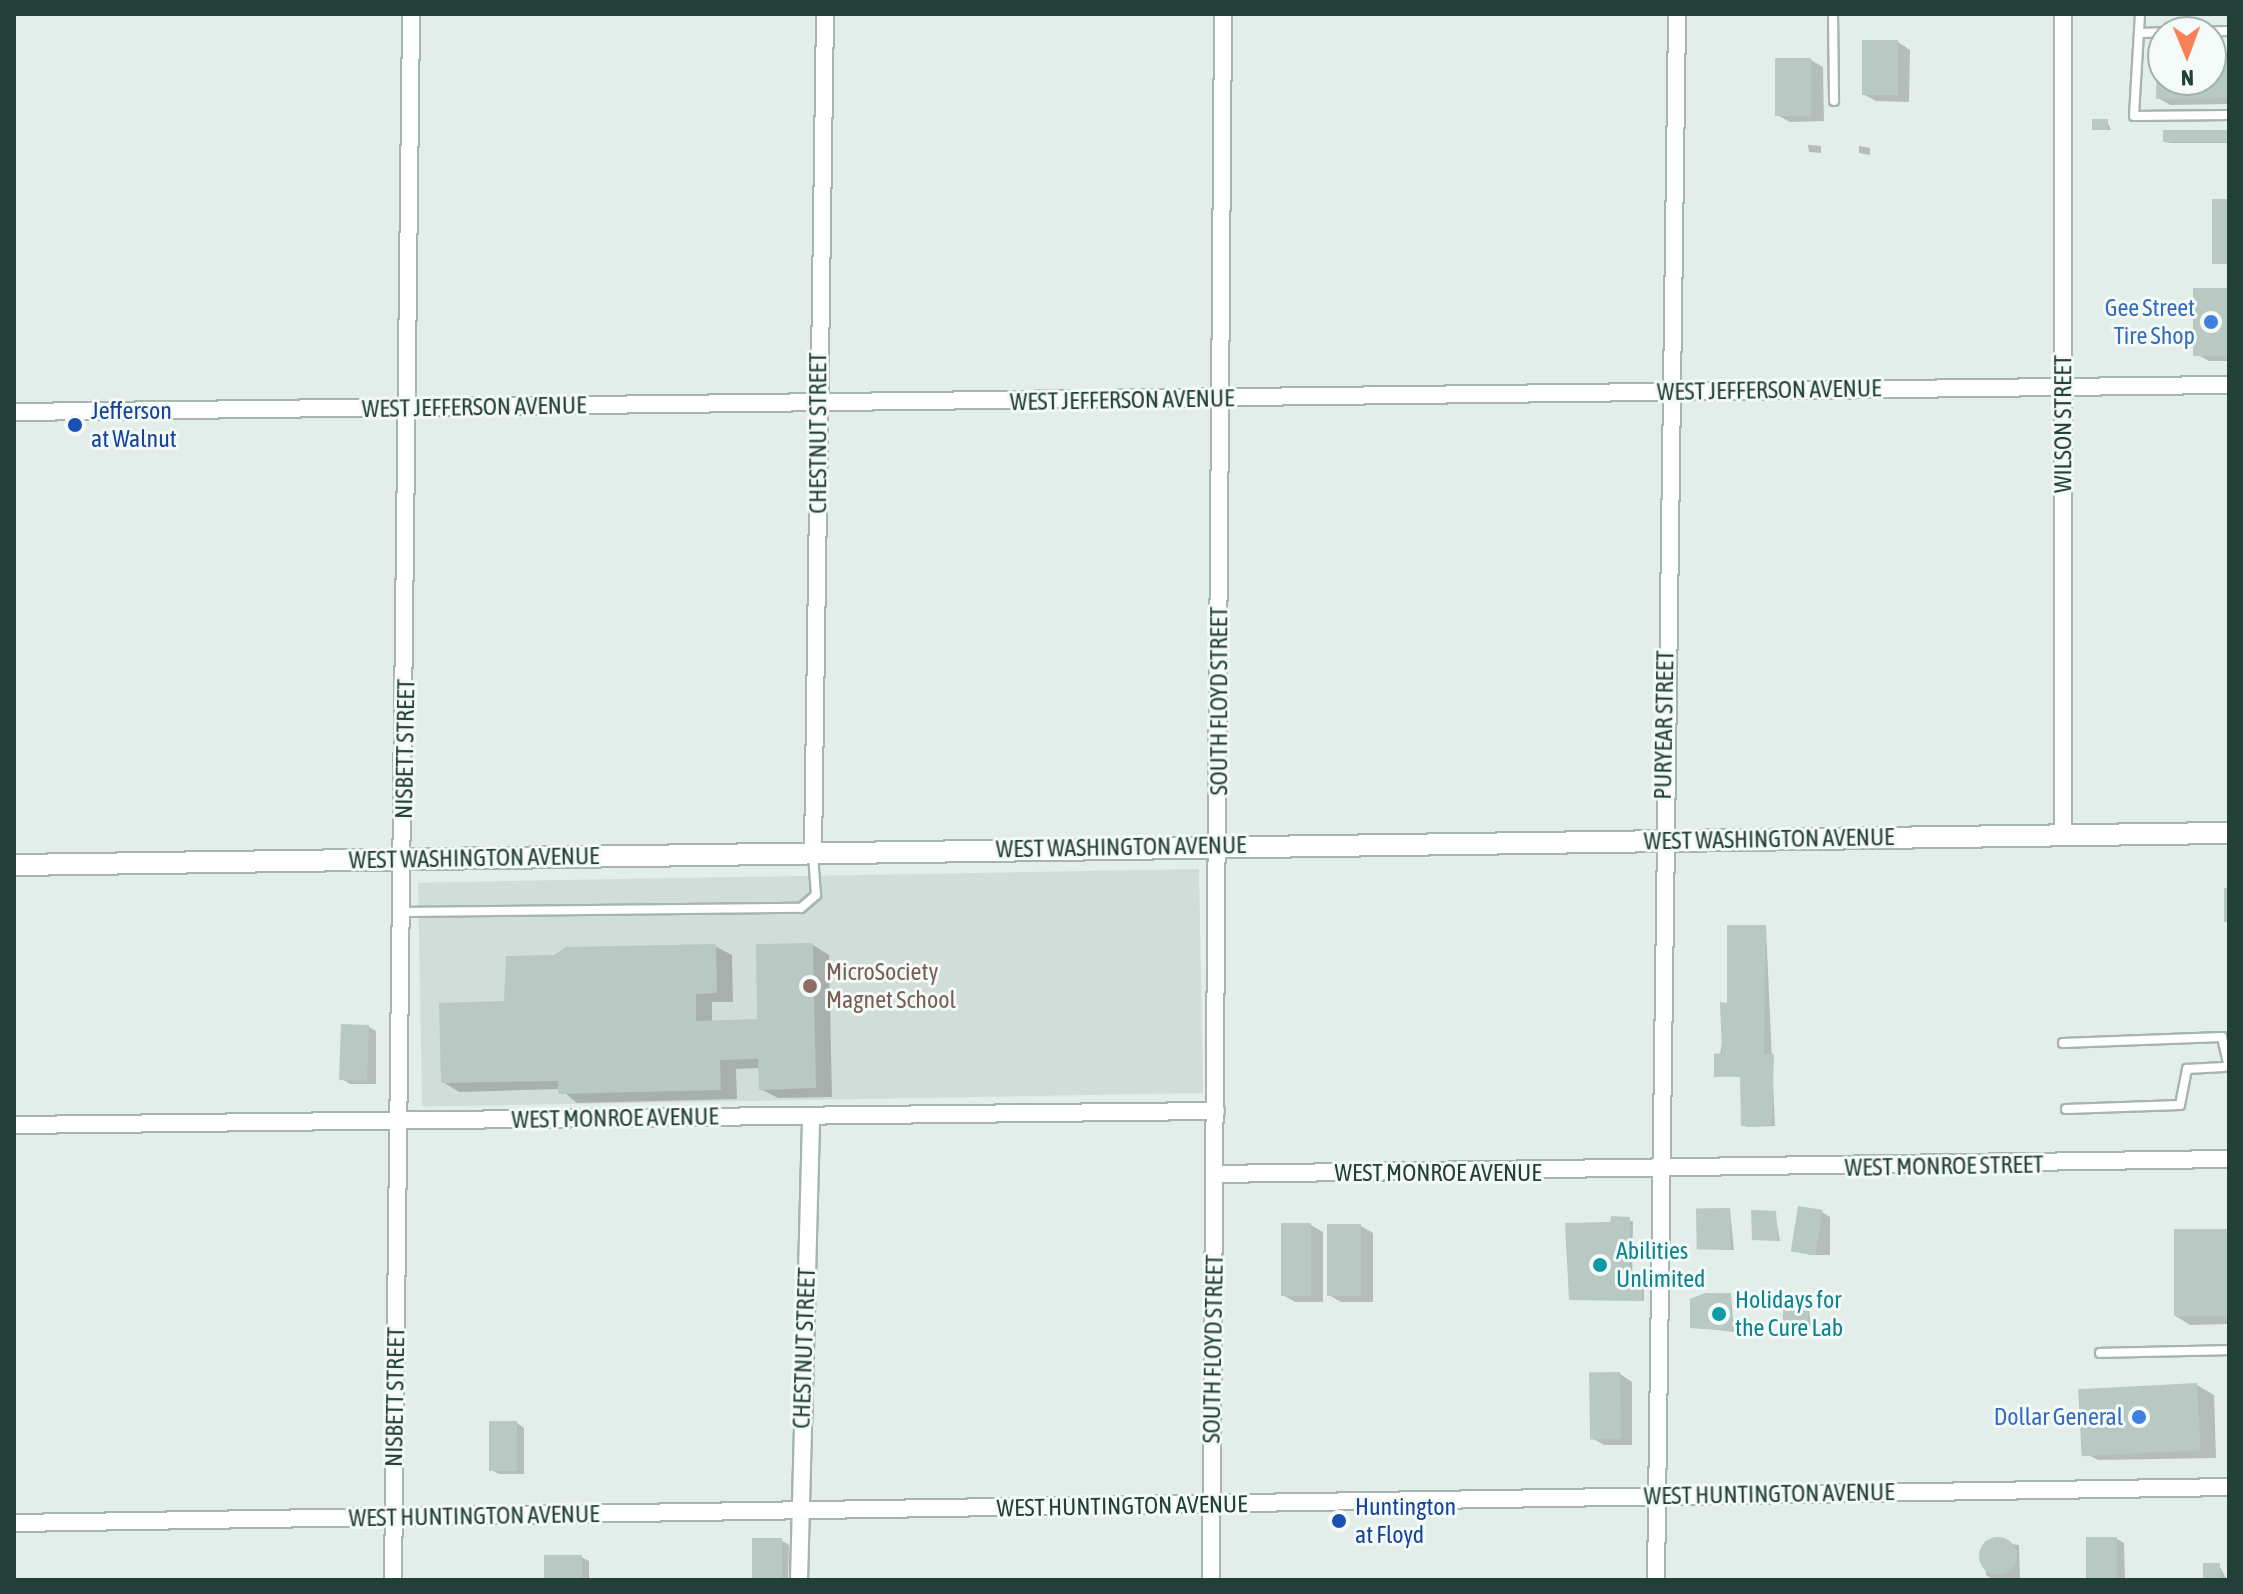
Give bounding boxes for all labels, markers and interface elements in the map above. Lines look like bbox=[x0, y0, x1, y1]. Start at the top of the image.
north arrow bbox=[2147, 16, 2227, 96]
text: N bbox=[2181, 65, 2194, 91]
place label: Gee Street Tire Shop bbox=[2105, 294, 2195, 350]
marker: Gee Street Tire Shop bbox=[2202, 313, 2220, 331]
street label: CHESTNUT STREET bbox=[804, 352, 832, 514]
street label: WILSON STREET bbox=[2049, 355, 2077, 493]
street label: WEST JEFFERSON AVENUE bbox=[1657, 374, 1881, 406]
street label: WEST JEFFERSON AVENUE bbox=[1010, 384, 1234, 416]
street label: WEST JEFFERSON AVENUE bbox=[362, 391, 586, 423]
place label: Jefferson at Walnut bbox=[91, 397, 177, 453]
marker: Jefferson at Walnut bbox=[66, 416, 84, 434]
street label: SOUTH FLOYD STREET bbox=[1205, 607, 1233, 795]
street label: PURYEAR STREET bbox=[1648, 650, 1680, 800]
street label: NISBETT STREET bbox=[389, 679, 421, 819]
street label: WEST WASHINGTON AVENUE bbox=[1643, 822, 1895, 856]
street label: WEST WASHINGTON AVENUE bbox=[995, 830, 1247, 864]
street label: WEST WASHINGTON AVENUE bbox=[348, 841, 600, 875]
place label: MicroSociety Magnet School bbox=[826, 958, 956, 1014]
marker: MicroSociety Magnet School bbox=[801, 977, 819, 995]
street label: WEST MONROE AVENUE bbox=[511, 1102, 719, 1134]
street label: WEST MONROE STREET bbox=[1844, 1150, 2044, 1182]
street label: WEST MONROE AVENUE bbox=[1335, 1159, 1541, 1187]
place label: Abilities Unlimited bbox=[1616, 1237, 1705, 1293]
street label: SOUTH FLOYD STREET bbox=[1197, 1254, 1229, 1444]
marker: Abilities Unlimited bbox=[1591, 1256, 1609, 1274]
street label: CHESTNUT STREET bbox=[787, 1267, 821, 1429]
place label: Holidays for the Cure Lab bbox=[1735, 1286, 1843, 1342]
marker: Holidays for the Cure Lab bbox=[1710, 1305, 1728, 1323]
street label: NISBETT STREET bbox=[379, 1327, 411, 1467]
place label: Dollar General bbox=[1994, 1403, 2123, 1431]
marker: Dollar General bbox=[2130, 1408, 2148, 1426]
street label: WEST HUNTINGTON AVENUE bbox=[1643, 1477, 1895, 1511]
street label: WEST HUNTINGTON AVENUE bbox=[996, 1489, 1248, 1523]
place label: Huntington at Floyd bbox=[1355, 1493, 1456, 1549]
street label: WEST HUNTINGTON AVENUE bbox=[348, 1499, 600, 1533]
marker: Huntington at Floyd bbox=[1330, 1512, 1348, 1530]

